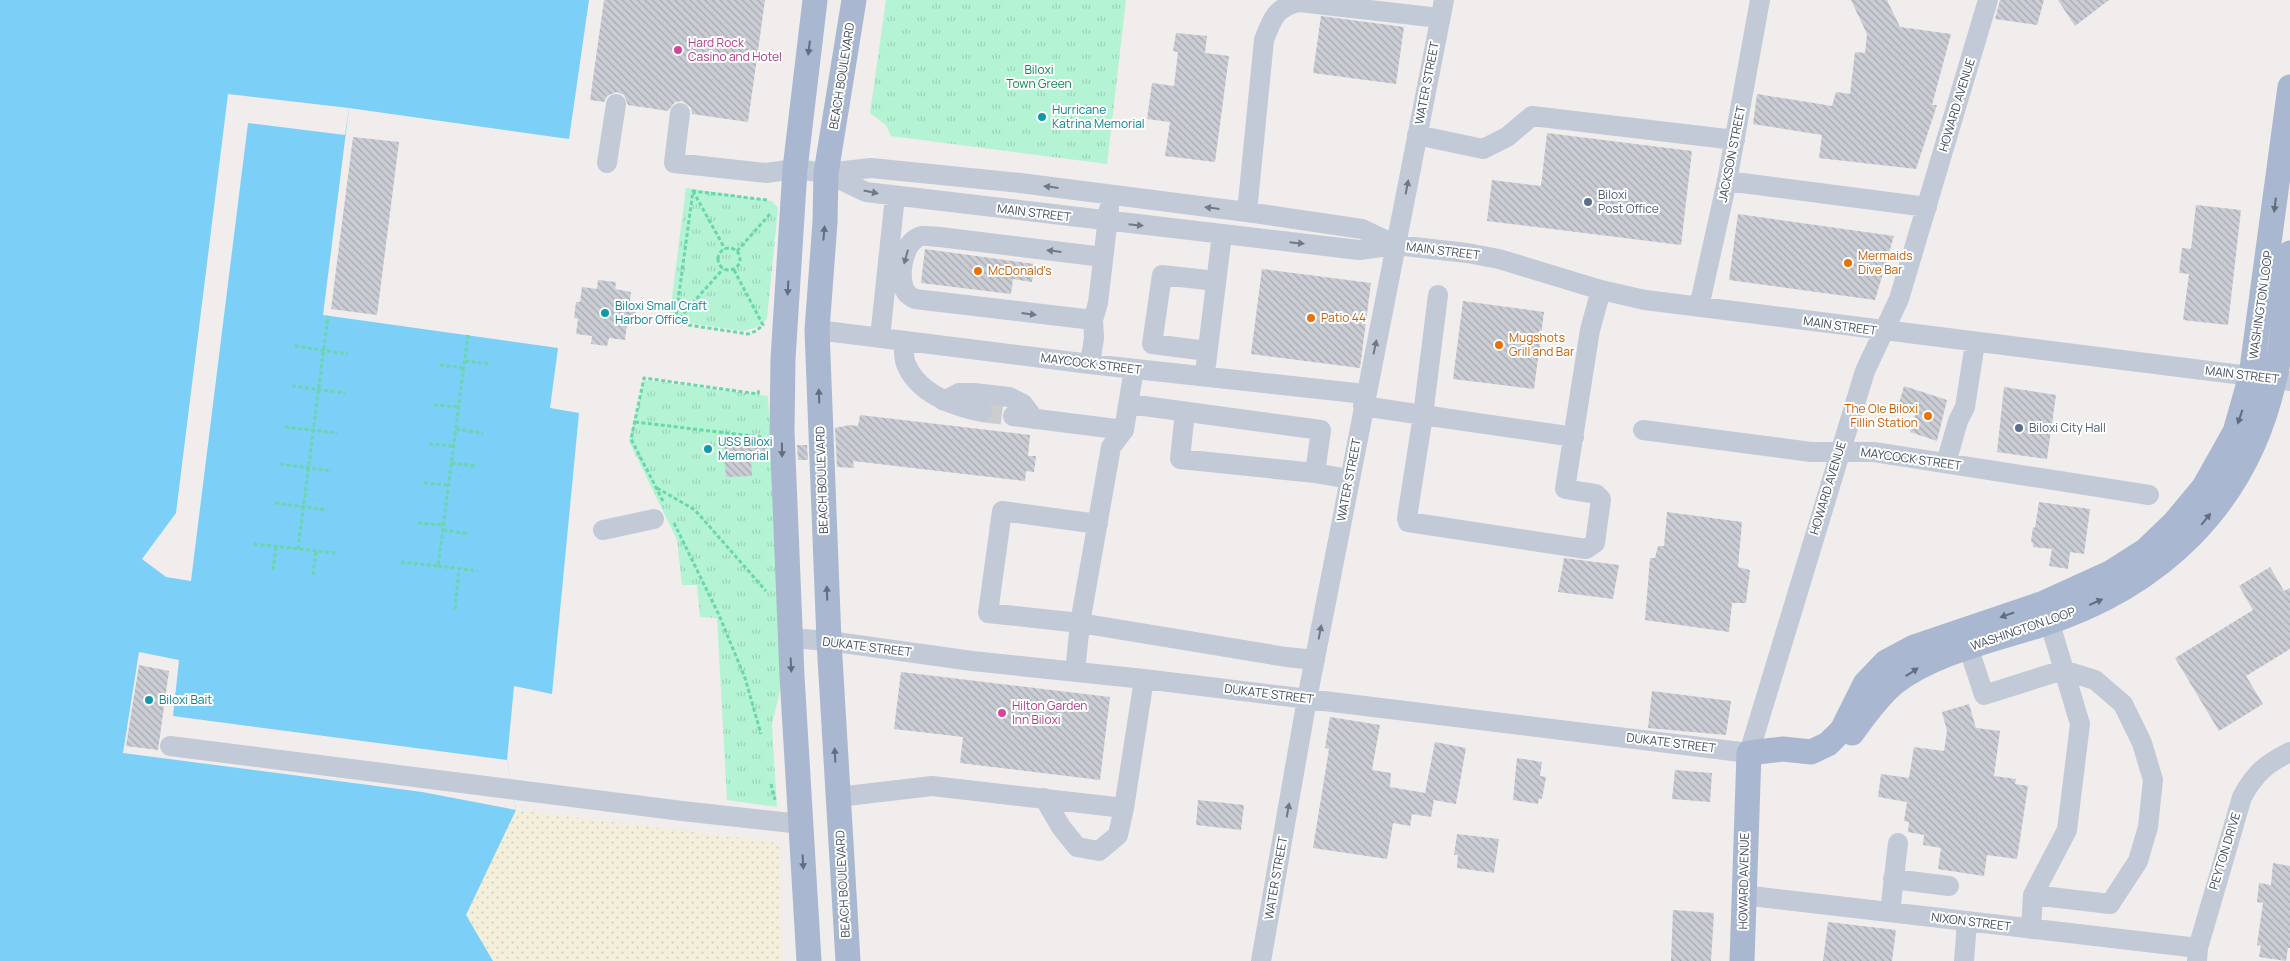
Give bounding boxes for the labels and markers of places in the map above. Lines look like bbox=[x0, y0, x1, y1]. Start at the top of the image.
place label: Hard Rock Casino and Hotel bbox=[688, 34, 782, 65]
marker: Hard Rock Casino and Hotel bbox=[672, 44, 684, 56]
place label: Hurricane Katrina Memorial bbox=[1052, 101, 1145, 132]
marker: Hurricane Katrina Memorial bbox=[1036, 111, 1048, 123]
place label: Biloxi Post Office bbox=[1598, 186, 1659, 217]
marker: Biloxi Post Office bbox=[1582, 196, 1594, 208]
place label: Mermaids Dive Bar bbox=[1858, 247, 1912, 278]
marker: Mermaids Dive Bar bbox=[1842, 257, 1854, 269]
place label: McDonald's bbox=[988, 262, 1052, 279]
marker: McDonald's bbox=[972, 265, 984, 277]
place label: Biloxi Small Craft Harbor Office bbox=[615, 297, 707, 328]
marker: Biloxi Small Craft Harbor Office bbox=[599, 307, 611, 319]
place label: Patio 44 bbox=[1321, 309, 1366, 326]
marker: Patio 44 bbox=[1305, 312, 1317, 324]
place label: Mugshots Grill and Bar bbox=[1509, 329, 1575, 360]
marker: Mugshots Grill and Bar bbox=[1493, 339, 1505, 351]
place label: The Ole Biloxi Fillin Station bbox=[1844, 400, 1918, 431]
marker: The Ole Biloxi Fillin Station bbox=[1922, 410, 1934, 422]
place label: Biloxi City Hall bbox=[2029, 419, 2106, 436]
marker: Biloxi City Hall bbox=[2013, 422, 2025, 434]
place label: USS Biloxi Memorial bbox=[718, 433, 773, 464]
marker: USS Biloxi Memorial bbox=[702, 443, 714, 455]
place label: Biloxi Bait bbox=[159, 691, 212, 708]
marker: Biloxi Bait bbox=[143, 694, 155, 706]
place label: Hilton Garden Inn Biloxi bbox=[1012, 697, 1087, 728]
marker: Hilton Garden Inn Biloxi bbox=[996, 707, 1008, 719]

